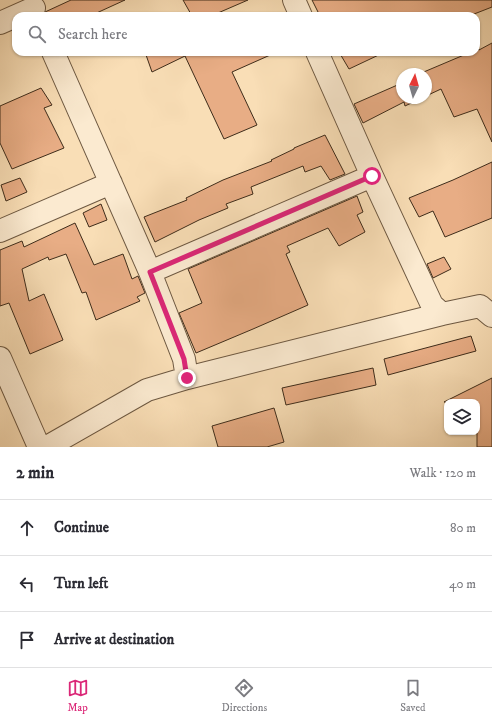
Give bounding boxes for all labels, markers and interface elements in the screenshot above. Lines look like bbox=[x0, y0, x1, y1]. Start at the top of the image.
search box bbox=[12, 12, 480, 56]
icon: search bbox=[26, 23, 48, 45]
text: Search here bbox=[58, 25, 127, 44]
north arrow bbox=[396, 68, 432, 104]
route start bbox=[363, 167, 381, 185]
route end bbox=[178, 369, 196, 387]
map controls bbox=[444, 399, 480, 435]
button: layers bbox=[444, 399, 480, 435]
text: 2 min bbox=[16, 462, 54, 484]
text: Walk · 120 m bbox=[410, 465, 476, 481]
icon: ahead bbox=[16, 517, 38, 539]
text: Continue bbox=[54, 518, 109, 537]
text: 80 m bbox=[450, 520, 476, 536]
icon: left bbox=[16, 573, 38, 595]
text: Turn left bbox=[54, 574, 108, 593]
text: 40 m bbox=[449, 576, 476, 592]
icon: arrive bbox=[16, 629, 38, 651]
text: Arrive at destination bbox=[54, 630, 174, 649]
tab: Map bbox=[67, 677, 89, 715]
tab: Directions bbox=[222, 677, 267, 715]
tab: Saved bbox=[400, 677, 425, 715]

